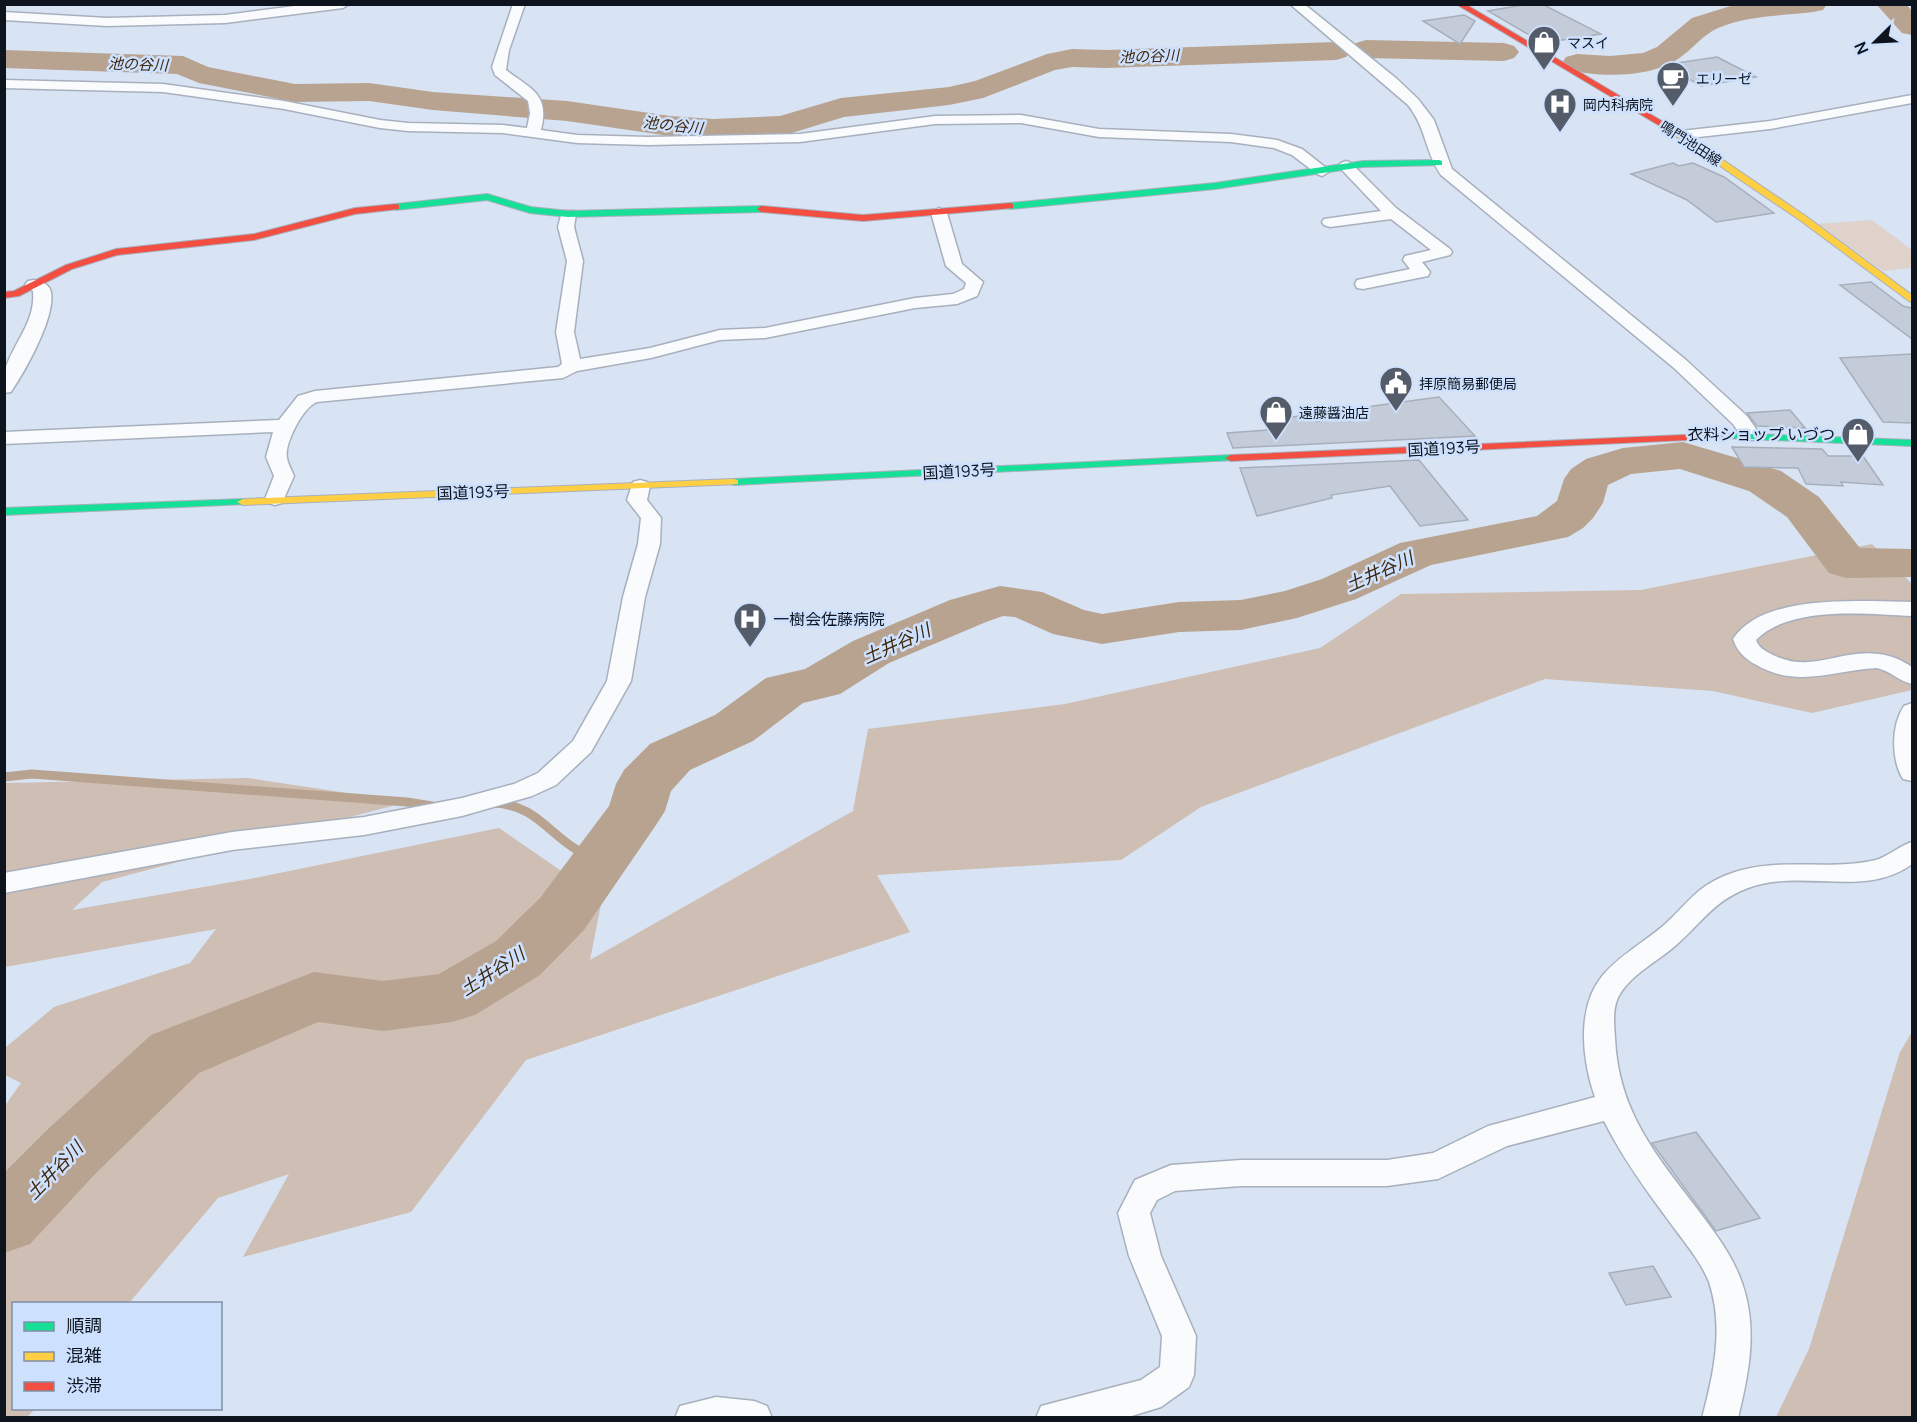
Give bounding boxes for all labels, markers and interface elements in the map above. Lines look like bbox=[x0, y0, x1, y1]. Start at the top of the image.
north arrow bbox=[1845, 12, 1905, 72]
shop icon: マスイ bbox=[1526, 24, 1562, 71]
place label: マスイ bbox=[1567, 33, 1609, 52]
text: N bbox=[1849, 38, 1874, 58]
water label: 池の谷川 bbox=[1119, 44, 1181, 68]
water label: 池の谷川 bbox=[108, 52, 170, 76]
cafe icon: エリーゼ bbox=[1655, 60, 1691, 107]
place label: エリーゼ bbox=[1696, 69, 1752, 88]
hospital icon: 岡内科病院 bbox=[1542, 86, 1578, 133]
place label: 岡内科病院 bbox=[1583, 95, 1653, 114]
water label: 池の谷川 bbox=[642, 111, 706, 139]
street label: 鳴門池田線 bbox=[1656, 116, 1726, 170]
public building icon: 拝原簡易郵便局 bbox=[1378, 365, 1414, 412]
place label: 拝原簡易郵便局 bbox=[1419, 374, 1517, 393]
shop icon: 遠藤醤油店 bbox=[1258, 394, 1294, 441]
place label: 遠藤醤油店 bbox=[1299, 403, 1369, 422]
shop icon: 衣料ショップ いづつ bbox=[1840, 416, 1876, 463]
place label: 衣料ショップ いづつ bbox=[1688, 423, 1835, 445]
street label: 国道193号 bbox=[1407, 435, 1481, 461]
street label: 国道193号 bbox=[922, 458, 996, 484]
street label: 国道193号 bbox=[436, 480, 510, 504]
water label: 土井谷川 bbox=[1341, 545, 1419, 597]
hospital icon: 一樹会佐藤病院 bbox=[732, 601, 768, 648]
place label: 一樹会佐藤病院 bbox=[773, 608, 885, 630]
water label: 土井谷川 bbox=[858, 617, 936, 669]
water label: 土井谷川 bbox=[455, 940, 530, 1001]
water label: 土井谷川 bbox=[20, 1134, 89, 1204]
legend bbox=[12, 1302, 222, 1410]
text: 順調 bbox=[66, 1313, 102, 1337]
text: 混雑 bbox=[66, 1343, 102, 1367]
text: 渋滞 bbox=[66, 1373, 102, 1397]

